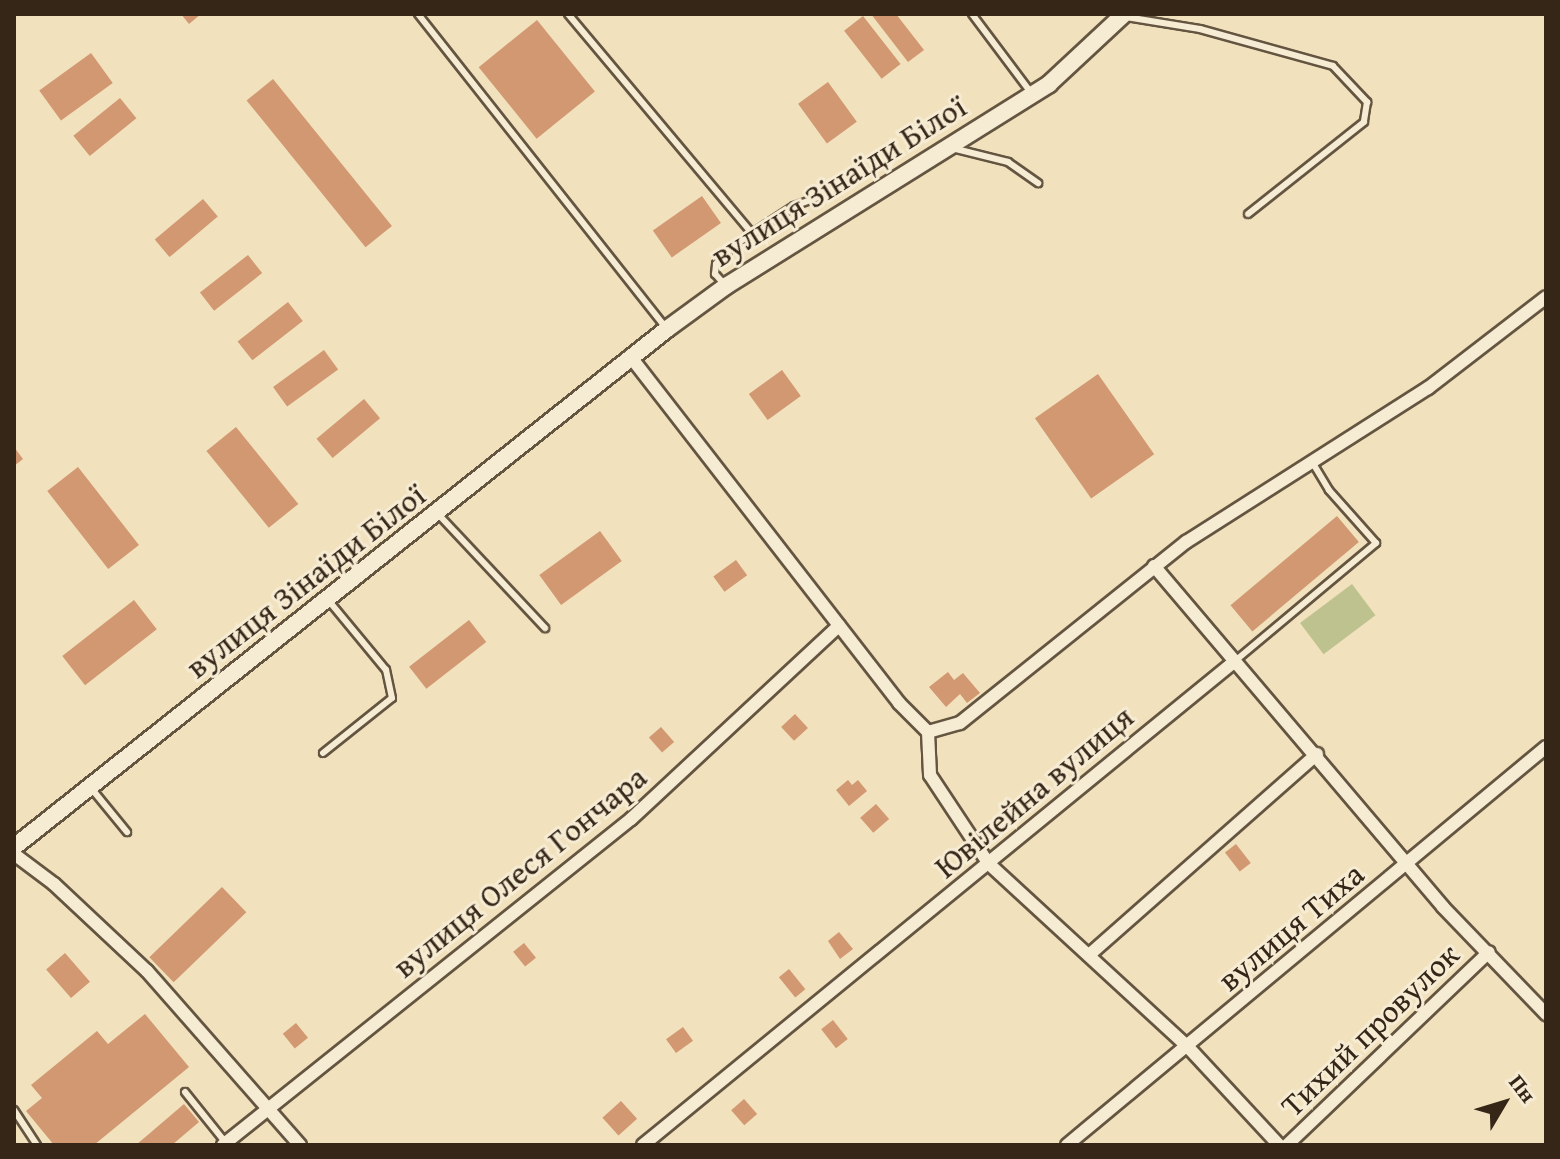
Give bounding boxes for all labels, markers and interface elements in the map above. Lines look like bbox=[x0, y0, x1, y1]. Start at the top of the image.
street label: вулиця Зінаїди Білої bbox=[704, 87, 974, 275]
street label: вулиця Зінаїди Білої bbox=[179, 476, 433, 686]
street label: Ювілейна вулиця bbox=[927, 698, 1141, 886]
street label: вулиця Олеся Гончара bbox=[386, 758, 654, 986]
street label: вулиця Тиха bbox=[1210, 855, 1372, 999]
street label: Тихий провулок bbox=[1273, 935, 1467, 1125]
north arrow bbox=[1464, 1063, 1544, 1143]
text: Пн bbox=[1502, 1067, 1544, 1109]

